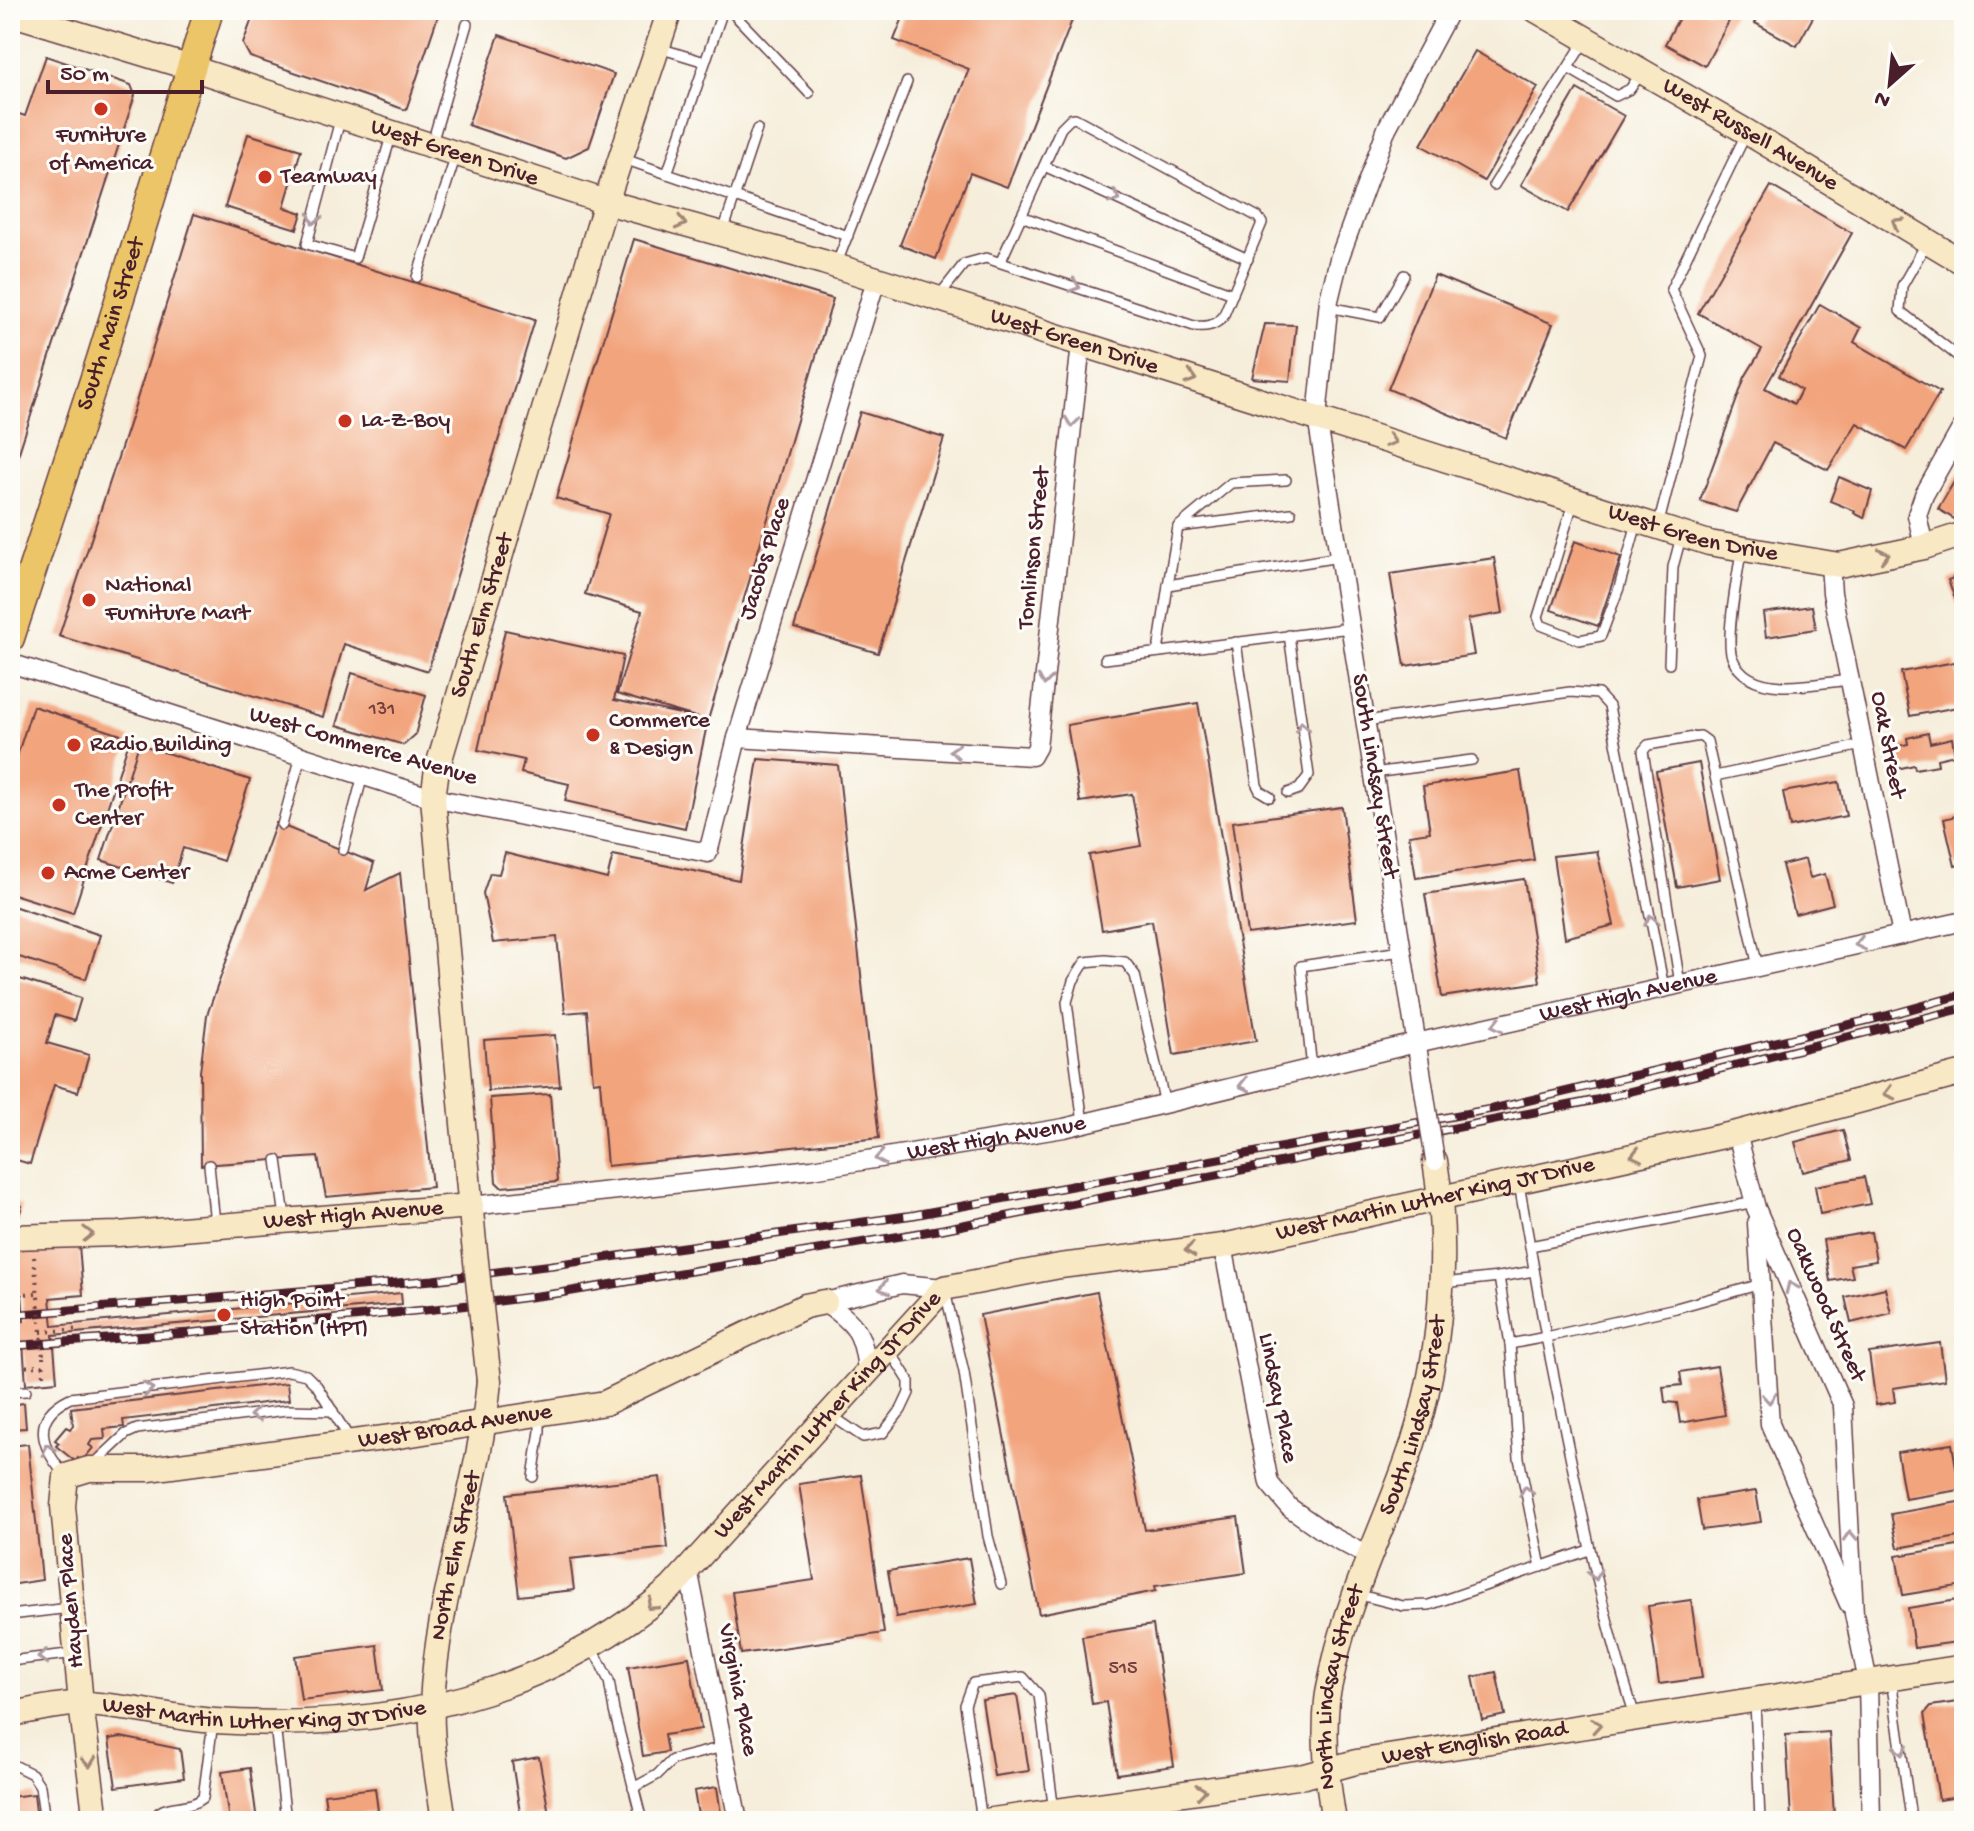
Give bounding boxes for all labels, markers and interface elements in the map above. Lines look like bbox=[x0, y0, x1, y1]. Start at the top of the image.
scale bar bbox=[48, 44, 202, 94]
north arrow bbox=[1850, 44, 1930, 124]
text: 50 m bbox=[60, 61, 109, 90]
street label: West Russell Avenue bbox=[1657, 72, 1844, 198]
text: N bbox=[1870, 83, 1895, 113]
marker: Furniture of America bbox=[92, 100, 110, 118]
street label: West Green Drive bbox=[367, 112, 543, 194]
place label: Furniture of America bbox=[49, 122, 154, 179]
place label: Teamway bbox=[279, 163, 377, 192]
marker: Teamway bbox=[256, 168, 274, 186]
one-way arrow bbox=[1106, 189, 1121, 205]
one-way arrow bbox=[306, 211, 323, 225]
one-way arrow bbox=[673, 214, 687, 230]
one-way arrow bbox=[1891, 217, 1906, 233]
street label: South Main Street bbox=[71, 232, 153, 414]
one-way arrow bbox=[1067, 276, 1081, 292]
street label: West Green Drive bbox=[986, 301, 1163, 382]
one-way arrow bbox=[1184, 369, 1197, 385]
place label: La-Z-Boy bbox=[361, 407, 450, 436]
marker: La-Z-Boy bbox=[336, 412, 354, 430]
one-way arrow bbox=[1064, 415, 1081, 428]
one-way arrow bbox=[1384, 432, 1397, 448]
street label: Tomlinson Street bbox=[1012, 463, 1058, 633]
street label: Jacobs Place bbox=[734, 494, 798, 624]
street label: West Green Drive bbox=[1604, 497, 1781, 569]
street label: South Elm Street bbox=[444, 528, 521, 702]
one-way arrow bbox=[1877, 547, 1891, 564]
place label: National Furniture Mart bbox=[104, 572, 252, 629]
marker: National Furniture Mart bbox=[80, 591, 98, 609]
street label: South Lindsay Street bbox=[1344, 672, 1405, 882]
one-way arrow bbox=[1037, 674, 1054, 687]
street label: Oak Street bbox=[1862, 689, 1912, 803]
house number: 131 bbox=[368, 699, 395, 722]
street label: West Commerce Avenue bbox=[246, 701, 481, 794]
place label: Commerce & Design bbox=[609, 707, 711, 764]
one-way arrow bbox=[1294, 720, 1311, 734]
marker: Commerce & Design bbox=[584, 726, 602, 744]
place label: Radio Building bbox=[90, 731, 232, 760]
marker: Radio Building bbox=[65, 736, 83, 754]
one-way arrow bbox=[948, 743, 961, 760]
place label: The Profit Center bbox=[73, 777, 174, 834]
marker: The Profit Center bbox=[50, 796, 68, 814]
place label: Acme Center bbox=[64, 859, 191, 888]
marker: Acme Center bbox=[39, 864, 57, 882]
one-way arrow bbox=[1643, 913, 1660, 926]
one-way arrow bbox=[1854, 935, 1868, 952]
street label: West High Avenue bbox=[1537, 962, 1720, 1029]
one-way arrow bbox=[1491, 1016, 1505, 1033]
one-way arrow bbox=[1238, 1076, 1252, 1093]
one-way arrow bbox=[1882, 1083, 1896, 1100]
street label: West High Avenue bbox=[905, 1109, 1089, 1168]
one-way arrow bbox=[1630, 1146, 1644, 1163]
one-way arrow bbox=[873, 1149, 887, 1166]
street label: West Martin Luther King Jr Drive bbox=[1273, 1150, 1598, 1248]
street label: West High Avenue bbox=[262, 1194, 445, 1237]
street label: Oakwood Street bbox=[1778, 1223, 1873, 1389]
one-way arrow bbox=[82, 1226, 95, 1243]
one-way arrow bbox=[1183, 1241, 1197, 1258]
one-way arrow bbox=[877, 1279, 891, 1296]
one-way arrow bbox=[1784, 1281, 1800, 1295]
street label: West Martin Luther King Jr Drive bbox=[708, 1285, 949, 1546]
place label: High Point Station (HPT) bbox=[240, 1287, 369, 1344]
marker: High Point Station (HPT) bbox=[215, 1306, 233, 1324]
street label: South Lindsay Street bbox=[1373, 1312, 1454, 1520]
street label: Lindsay Place bbox=[1250, 1331, 1304, 1466]
one-way arrow bbox=[141, 1380, 154, 1397]
one-way arrow bbox=[1760, 1392, 1777, 1405]
street label: West Broad Avenue bbox=[356, 1397, 555, 1456]
one-way arrow bbox=[248, 1406, 261, 1423]
one-way arrow bbox=[41, 1442, 57, 1457]
street label: North Elm Street bbox=[424, 1467, 489, 1643]
one-way arrow bbox=[1518, 1485, 1535, 1498]
one-way arrow bbox=[1841, 1529, 1858, 1542]
street label: Hayden Place bbox=[52, 1532, 92, 1669]
one-way arrow bbox=[1586, 1568, 1603, 1582]
street label: North Lindsay Street bbox=[1311, 1579, 1372, 1791]
one-way arrow bbox=[647, 1595, 662, 1609]
street label: Virginia Place bbox=[710, 1621, 764, 1759]
one-way arrow bbox=[36, 1648, 49, 1665]
house number: 515 bbox=[1108, 1658, 1138, 1681]
street label: West Martin Luther King Jr Drive bbox=[101, 1691, 429, 1737]
street label: West English Road bbox=[1380, 1714, 1571, 1772]
one-way arrow bbox=[1589, 1717, 1602, 1734]
one-way arrow bbox=[1892, 1743, 1909, 1757]
one-way arrow bbox=[80, 1756, 97, 1769]
one-way arrow bbox=[1195, 1783, 1208, 1800]

